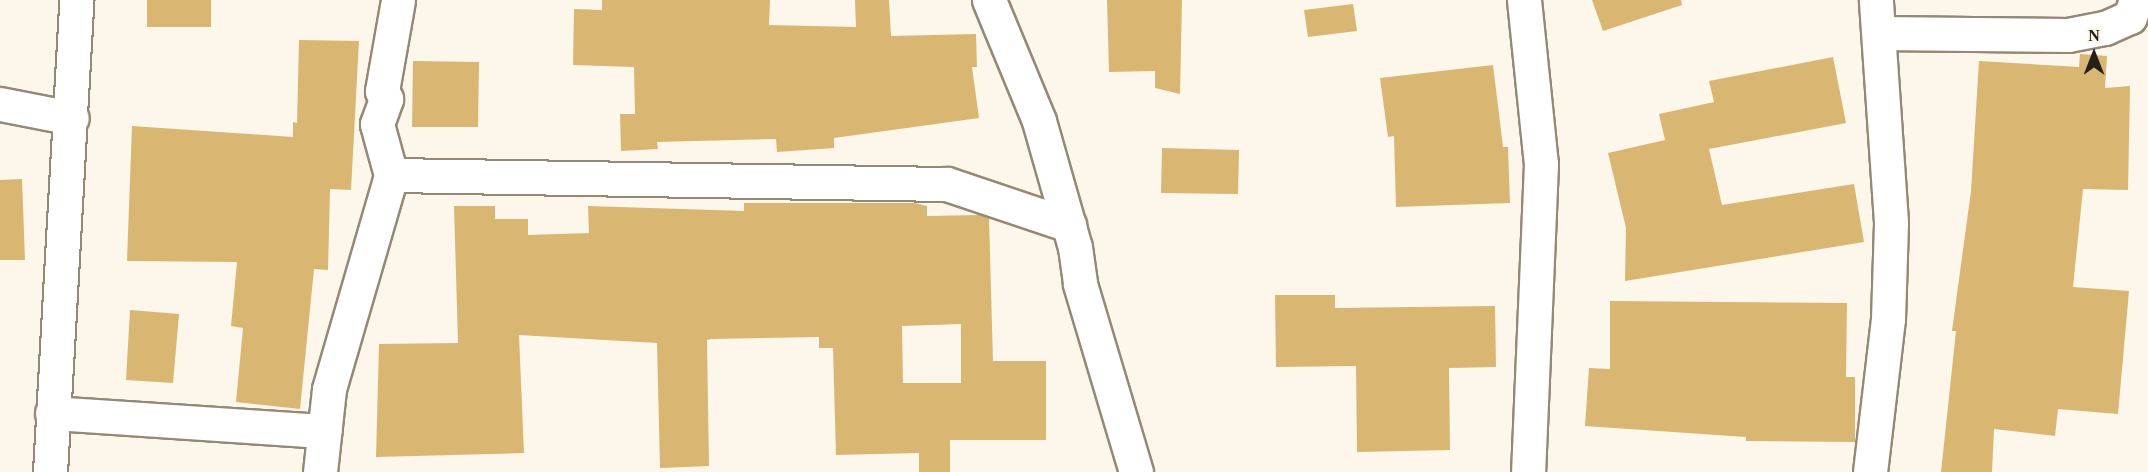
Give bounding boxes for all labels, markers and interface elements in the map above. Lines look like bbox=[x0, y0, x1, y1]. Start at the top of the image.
north arrow bbox=[2064, 24, 2124, 84]
text: N bbox=[2088, 27, 2100, 44]

